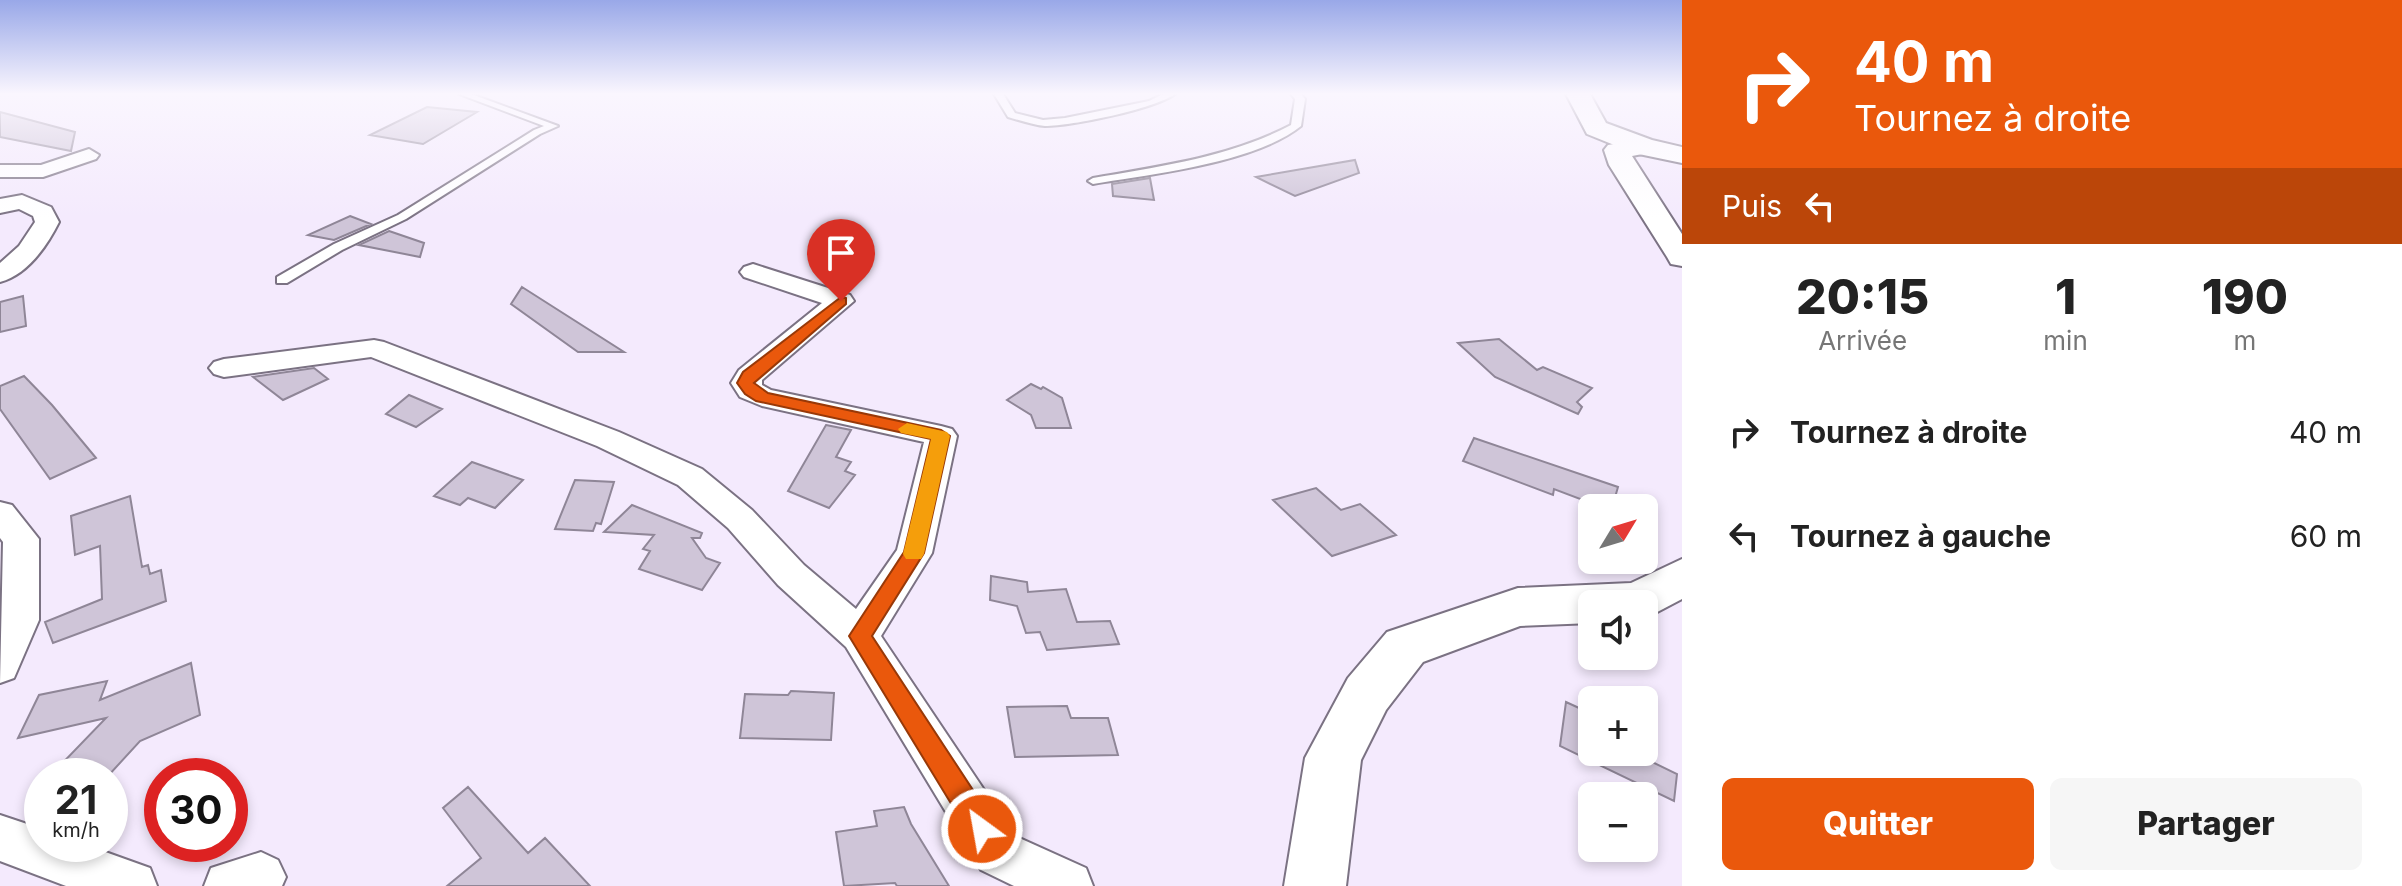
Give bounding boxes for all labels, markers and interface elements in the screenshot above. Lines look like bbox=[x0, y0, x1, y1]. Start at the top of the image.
text: 40 m bbox=[1854, 28, 1994, 96]
icon: right bbox=[1722, 32, 1826, 136]
text: Tournez à droite bbox=[1854, 96, 2131, 140]
icon: left bbox=[1798, 184, 1842, 228]
text: Puis bbox=[1722, 188, 1782, 224]
pin bbox=[807, 219, 875, 301]
icon: arrive bbox=[819, 231, 863, 275]
text: 20:15 bbox=[1796, 267, 1929, 326]
text: 1 bbox=[2055, 267, 2076, 326]
text: 190 bbox=[2202, 267, 2288, 326]
text: Arrivée bbox=[1818, 325, 1907, 356]
text: min bbox=[2043, 325, 2088, 356]
text: m bbox=[2233, 325, 2256, 356]
icon: right bbox=[1722, 410, 1766, 454]
text: Tournez à droite bbox=[1790, 414, 2027, 450]
text: 40 m bbox=[2289, 414, 2362, 450]
north arrow bbox=[1578, 494, 1658, 574]
map controls bbox=[1578, 494, 1658, 862]
icon: left bbox=[1722, 514, 1766, 558]
text: Tournez à gauche bbox=[1790, 518, 2051, 554]
text: 60 m bbox=[2290, 518, 2362, 554]
button: sound bbox=[1578, 590, 1658, 670]
button: + bbox=[1578, 686, 1658, 766]
speed limit sign: 30 bbox=[144, 758, 248, 862]
text: 21 bbox=[55, 775, 97, 824]
button: Quitter bbox=[1722, 778, 2034, 870]
button: Partager bbox=[2050, 778, 2362, 870]
button: − bbox=[1578, 782, 1658, 862]
position arrow bbox=[940, 787, 1024, 871]
text: km/h bbox=[52, 818, 100, 842]

